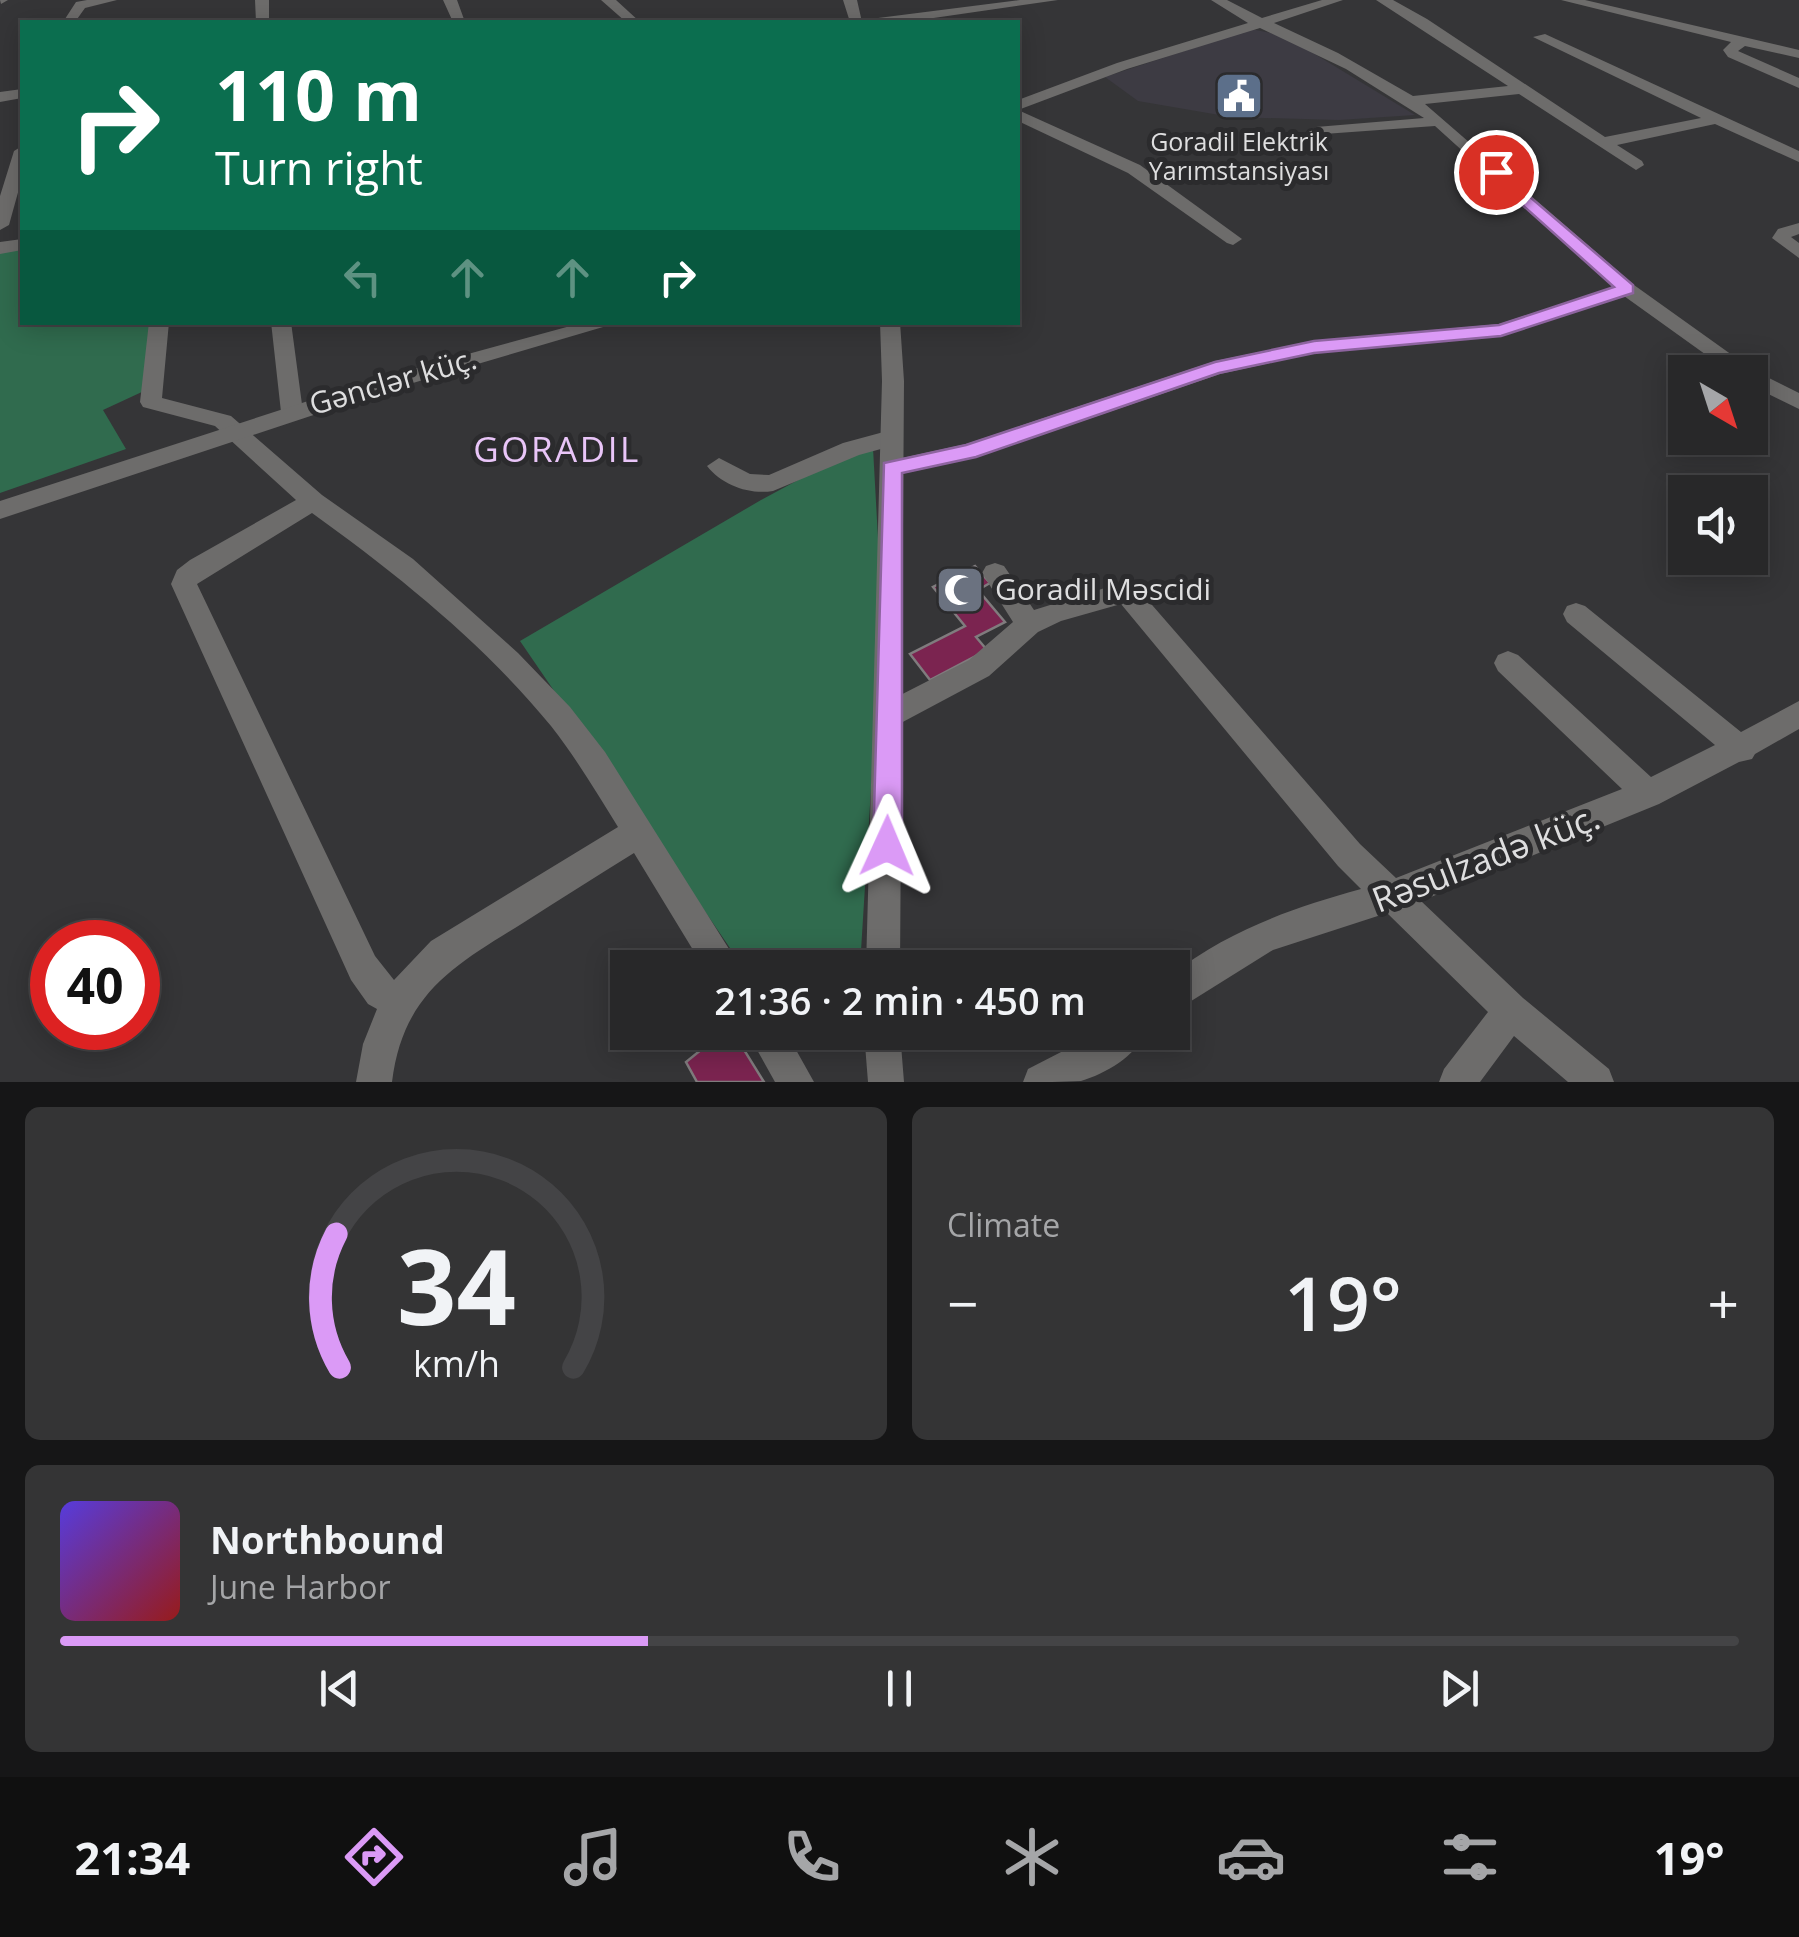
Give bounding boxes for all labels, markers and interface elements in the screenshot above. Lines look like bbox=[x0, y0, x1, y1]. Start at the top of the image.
text: 110 m bbox=[215, 46, 422, 142]
icon: right bbox=[50, 60, 180, 190]
public building icon: Goradil Elektrik Yarımstansiyası bbox=[1213, 70, 1265, 122]
place label: Goradil Elektrik Yarımstansiyası bbox=[1149, 124, 1329, 187]
pin bbox=[1454, 130, 1539, 215]
text: Turn right bbox=[215, 137, 423, 198]
icon: arrive bbox=[1469, 145, 1524, 200]
icon: left bbox=[335, 250, 390, 305]
icon: ahead bbox=[440, 250, 495, 305]
icon: ahead bbox=[545, 250, 600, 305]
icon: right bbox=[650, 250, 705, 305]
street label: Gənclər küç. bbox=[304, 337, 481, 424]
north arrow bbox=[1668, 355, 1768, 455]
map controls bbox=[1668, 355, 1768, 575]
district label: GORADIL bbox=[473, 425, 641, 472]
button: sound bbox=[1668, 475, 1768, 575]
mosque icon: Goradil Məscidi bbox=[934, 564, 986, 616]
place label: Goradil Məscidi bbox=[995, 568, 1211, 609]
street label: Rəsulzadə küç. bbox=[1365, 793, 1606, 923]
position arrow bbox=[835, 794, 939, 898]
speed limit sign: 40 bbox=[30, 920, 160, 1050]
text: 21:36 · 2 min · 450 m bbox=[714, 974, 1086, 1026]
text: Climate bbox=[947, 1203, 1060, 1246]
text: 34 bbox=[397, 1214, 515, 1355]
text: 19° bbox=[1284, 1251, 1402, 1353]
text: − bbox=[947, 1265, 978, 1340]
text: + bbox=[1708, 1265, 1739, 1340]
text: km/h bbox=[413, 1339, 499, 1387]
text: Northbound bbox=[210, 1513, 445, 1565]
text: June Harbor bbox=[210, 1565, 390, 1608]
icon: previous bbox=[312, 1661, 367, 1716]
icon: pause bbox=[872, 1661, 927, 1716]
icon: next bbox=[1432, 1661, 1487, 1716]
icon: directions bbox=[339, 1822, 409, 1892]
icon: music bbox=[558, 1822, 628, 1892]
icon: phone bbox=[777, 1822, 847, 1892]
icon: climate bbox=[997, 1822, 1067, 1892]
icon: car bbox=[1216, 1822, 1286, 1892]
icon: filters bbox=[1435, 1822, 1505, 1892]
text: 21:34 bbox=[75, 1827, 190, 1888]
text: 19° bbox=[1654, 1827, 1724, 1888]

